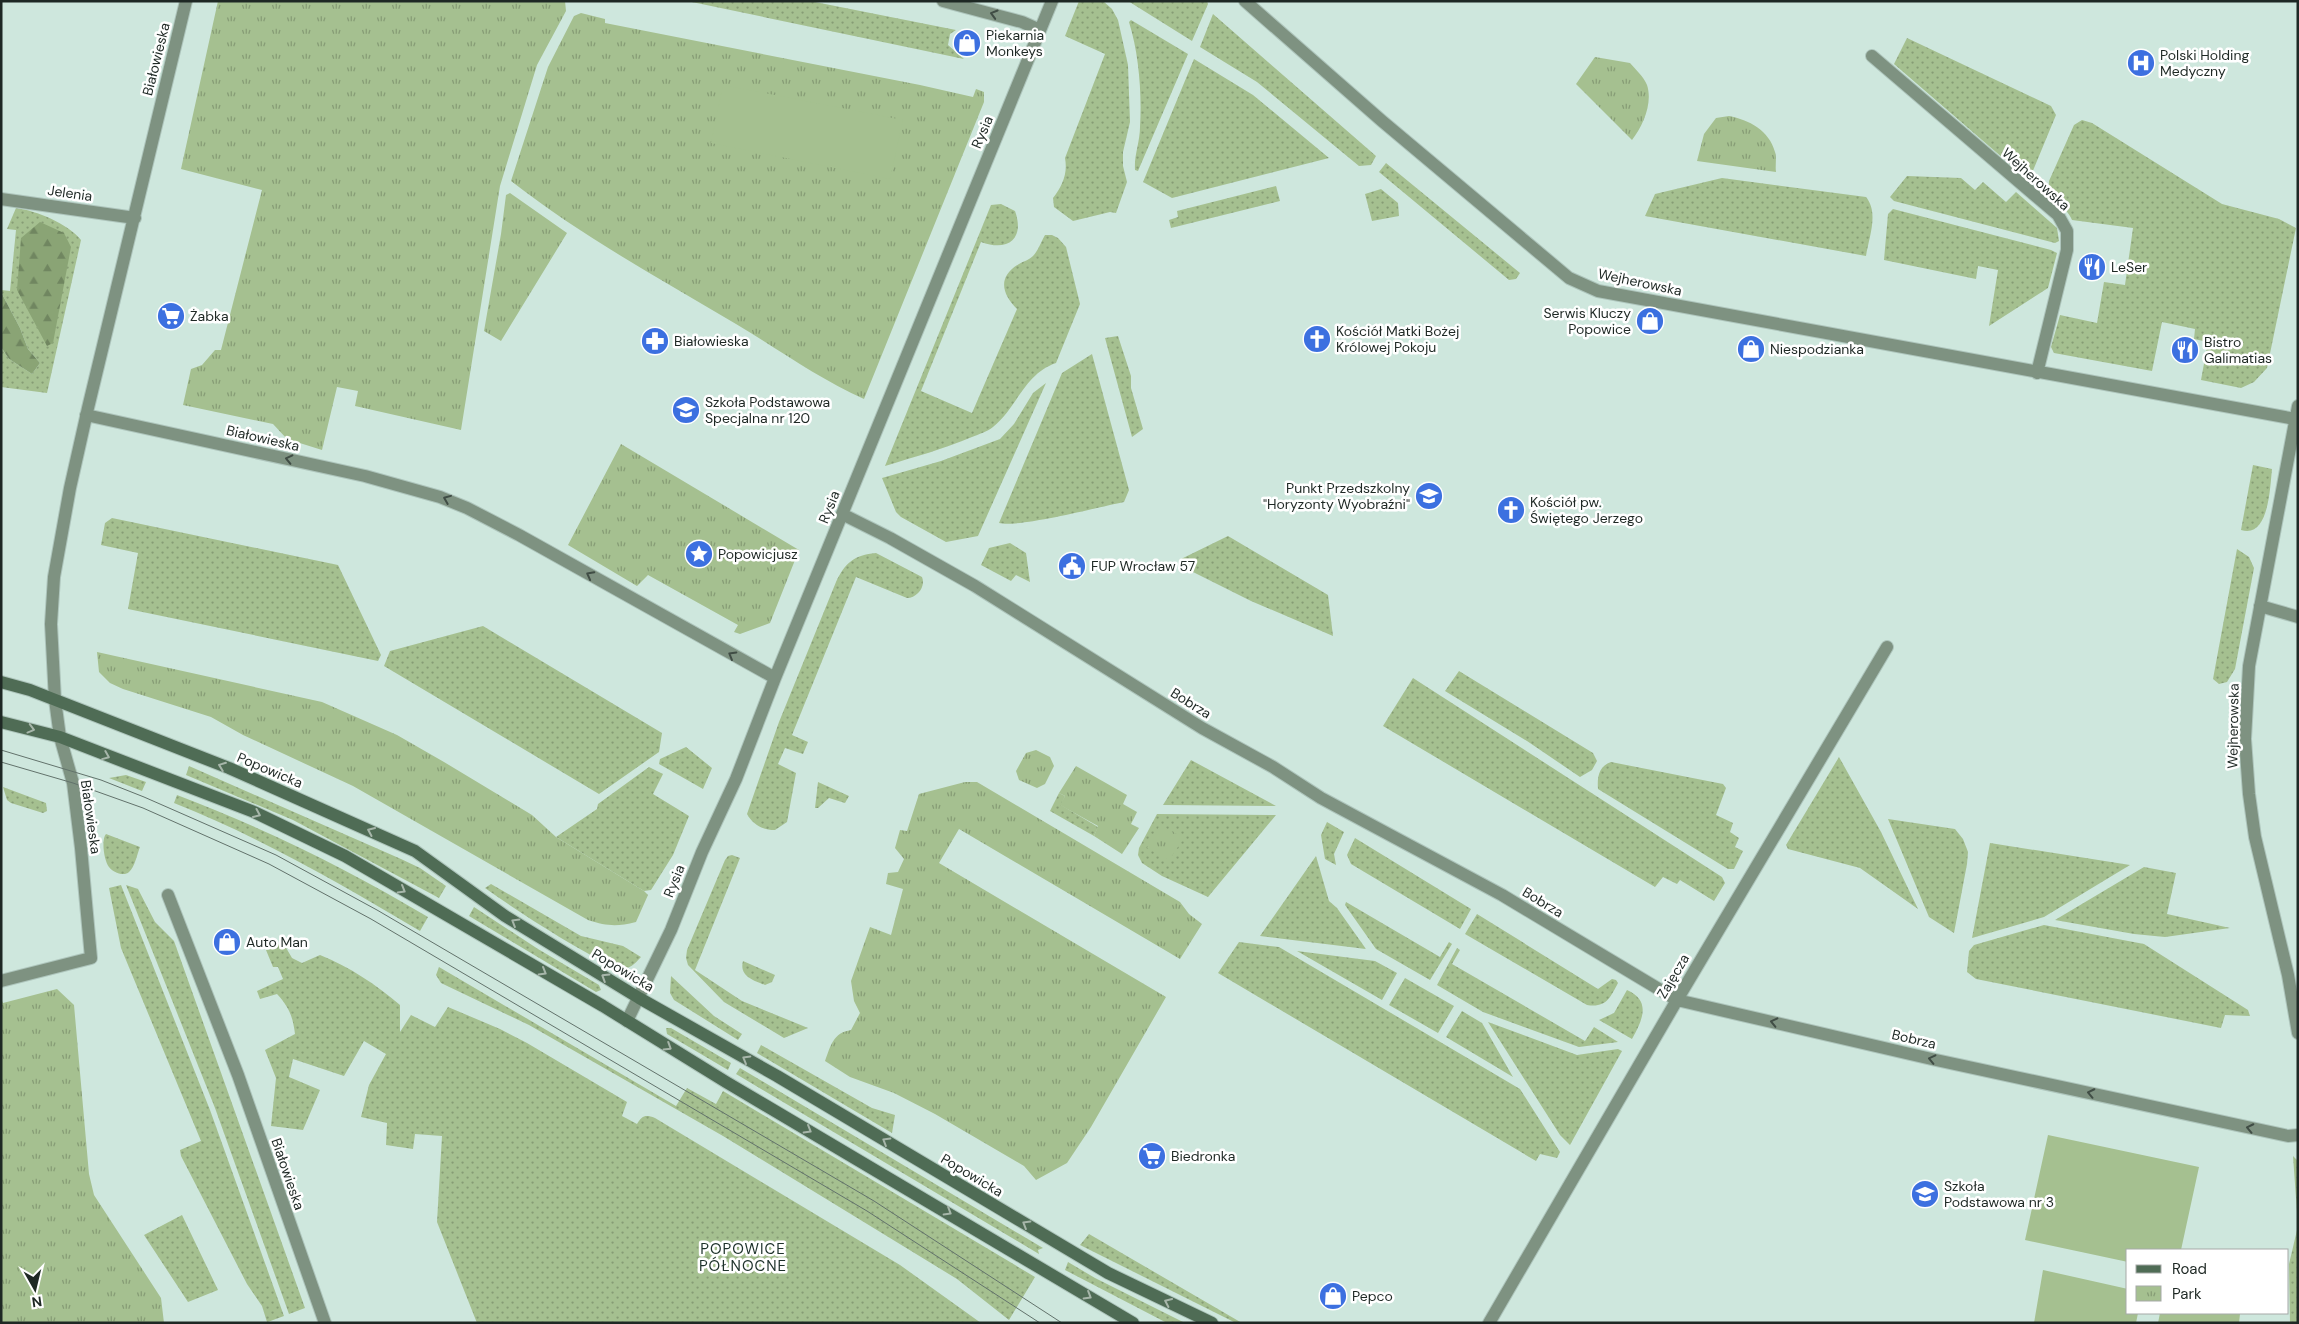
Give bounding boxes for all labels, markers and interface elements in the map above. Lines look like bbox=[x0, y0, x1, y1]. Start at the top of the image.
one-way arrow bbox=[991, 10, 999, 20]
street label: Białowieska bbox=[138, 21, 174, 97]
place label: Piekarnia Monkeys bbox=[986, 26, 1044, 60]
shop icon: Piekarnia Monkeys bbox=[952, 28, 982, 58]
place label: Polski Holding Medyczny bbox=[2160, 46, 2249, 80]
hospital icon: Polski Holding Medyczny bbox=[2126, 48, 2156, 78]
street label: Rysia bbox=[967, 113, 997, 151]
street label: Wejherowska bbox=[1998, 144, 2074, 214]
street label: Jelenia bbox=[46, 181, 94, 205]
restaurant icon: LeSer bbox=[2077, 252, 2107, 282]
place label: LeSer bbox=[2111, 258, 2147, 276]
street label: Wejherowska bbox=[1596, 264, 1684, 300]
supermarket icon: Żabka bbox=[156, 301, 186, 331]
place label: Serwis Kluczy Popowice bbox=[1543, 304, 1631, 338]
shop icon: Serwis Kluczy Popowice bbox=[1635, 306, 1665, 336]
place label: Żabka bbox=[190, 307, 229, 325]
place label: Kościół Matki Bożej Królowej Pokoju bbox=[1336, 322, 1459, 356]
church icon: Kościół Matki Bożej Królowej Pokoju bbox=[1302, 324, 1332, 354]
pharmacy icon: Białowieska bbox=[640, 326, 670, 356]
place label: Białowieska bbox=[674, 332, 749, 350]
place label: Bistro Galimatias bbox=[2204, 333, 2272, 367]
shop icon: Niespodzianka bbox=[1736, 334, 1766, 364]
restaurant icon: Bistro Galimatias bbox=[2170, 335, 2200, 365]
place label: Niespodzianka bbox=[1770, 340, 1864, 358]
place label: Szkoła Podstawowa Specjalna nr 120 bbox=[705, 393, 830, 427]
school or university icon: Szkoła Podstawowa Specjalna nr 120 bbox=[671, 395, 701, 425]
street label: Białowieska bbox=[225, 421, 301, 455]
one-way arrow bbox=[285, 454, 294, 465]
place label: Punkt Przedszkolny "Horyzonty Wyobraźni" bbox=[1263, 479, 1410, 513]
school or university icon: Punkt Przedszkolny "Horyzonty Wyobraźni" bbox=[1414, 481, 1444, 511]
street label: Rysia bbox=[814, 488, 844, 526]
place label: Kościół pw. Świętego Jerzego bbox=[1530, 493, 1643, 527]
one-way arrow bbox=[443, 495, 452, 506]
church icon: Kościół pw. Świętego Jerzego bbox=[1496, 495, 1526, 525]
place icon: Popowicjusz bbox=[684, 539, 714, 569]
place label: Popowicjusz bbox=[718, 545, 798, 563]
public building icon: FUP Wrocław 57 bbox=[1057, 551, 1087, 581]
place label: FUP Wrocław 57 bbox=[1091, 557, 1195, 575]
one-way arrow bbox=[587, 571, 596, 581]
one-way arrow bbox=[728, 651, 737, 661]
street label: Wejherowska bbox=[2223, 683, 2243, 769]
street label: Bobrza bbox=[1167, 684, 1215, 722]
one-way arrow bbox=[26, 724, 34, 734]
street label: Popowicka bbox=[235, 748, 305, 792]
one-way arrow bbox=[101, 749, 110, 760]
one-way arrow bbox=[218, 762, 227, 772]
street label: Białowieska bbox=[77, 779, 105, 855]
one-way arrow bbox=[252, 808, 261, 819]
one-way arrow bbox=[367, 827, 376, 837]
street label: Rysia bbox=[659, 862, 689, 900]
one-way arrow bbox=[397, 883, 406, 893]
street label: Bobrza bbox=[1519, 883, 1567, 921]
one-way arrow bbox=[511, 918, 520, 928]
shop icon: Auto Man bbox=[212, 927, 242, 957]
place label: Auto Man bbox=[246, 933, 308, 951]
street label: Popowicka bbox=[589, 944, 657, 996]
street label: Zajęcza bbox=[1653, 951, 1693, 1001]
one-way arrow bbox=[537, 966, 546, 976]
one-way arrow bbox=[602, 974, 611, 983]
one-way arrow bbox=[1770, 1017, 1778, 1028]
street label: Bobrza bbox=[1890, 1025, 1938, 1053]
one-way arrow bbox=[663, 1040, 672, 1050]
one-way arrow bbox=[1928, 1054, 1937, 1065]
one-way arrow bbox=[742, 1055, 751, 1065]
one-way arrow bbox=[2087, 1089, 2095, 1099]
one-way arrow bbox=[803, 1123, 812, 1133]
one-way arrow bbox=[2245, 1123, 2254, 1133]
street label: Białowieska bbox=[267, 1136, 309, 1212]
one-way arrow bbox=[883, 1137, 892, 1147]
supermarket icon: Biedronka bbox=[1137, 1141, 1167, 1171]
place label: Biedronka bbox=[1171, 1147, 1235, 1165]
street label: Popowicka bbox=[938, 1149, 1006, 1201]
place label: Szkoła Podstawowa nr 3 bbox=[1944, 1177, 2054, 1211]
school or university icon: Szkoła Podstawowa nr 3 bbox=[1910, 1179, 1940, 1209]
one-way arrow bbox=[943, 1206, 952, 1216]
one-way arrow bbox=[1022, 1221, 1031, 1231]
district label: POPOWICE PÓŁNOCNE bbox=[699, 1239, 787, 1276]
legend bbox=[2126, 1249, 2289, 1314]
text: Road bbox=[2172, 1259, 2207, 1279]
north arrow bbox=[10, 1264, 60, 1314]
shop icon: Pepco bbox=[1318, 1281, 1348, 1311]
text: Park bbox=[2172, 1284, 2202, 1304]
place label: Pepco bbox=[1352, 1287, 1393, 1305]
one-way arrow bbox=[1082, 1289, 1091, 1299]
text: N bbox=[30, 1292, 43, 1311]
one-way arrow bbox=[1164, 1298, 1173, 1308]

